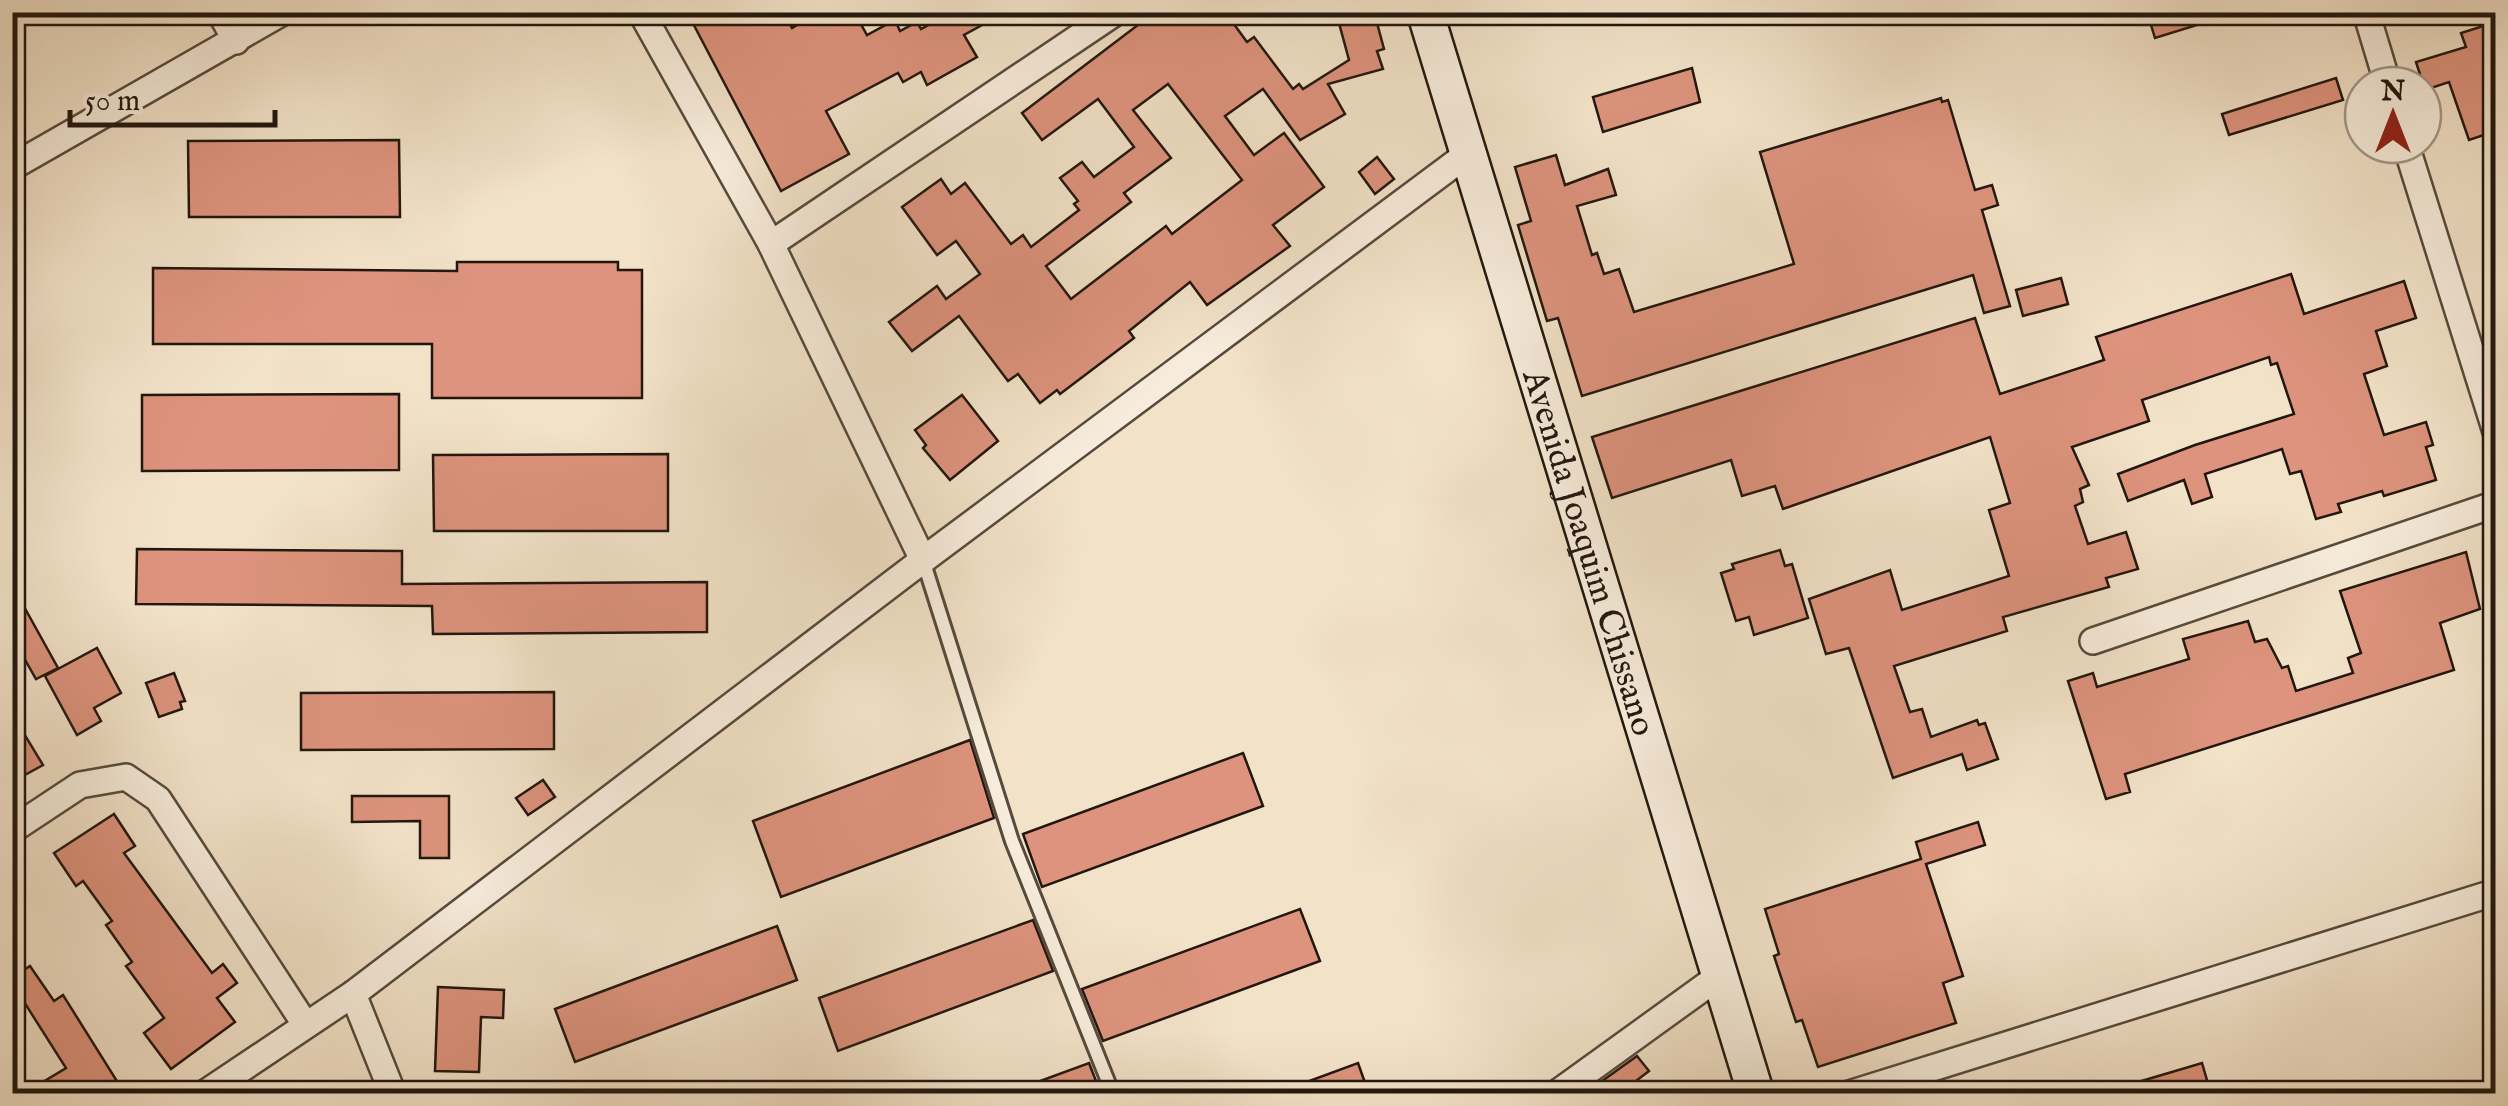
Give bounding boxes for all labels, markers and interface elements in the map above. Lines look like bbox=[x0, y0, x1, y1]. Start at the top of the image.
scale bar bbox=[70, 65, 275, 127]
north arrow bbox=[2343, 65, 2443, 165]
text: N bbox=[2380, 75, 2405, 110]
text: 50 m bbox=[85, 83, 140, 121]
street label: Avenida Joaquim Chissano bbox=[1510, 363, 1665, 742]

